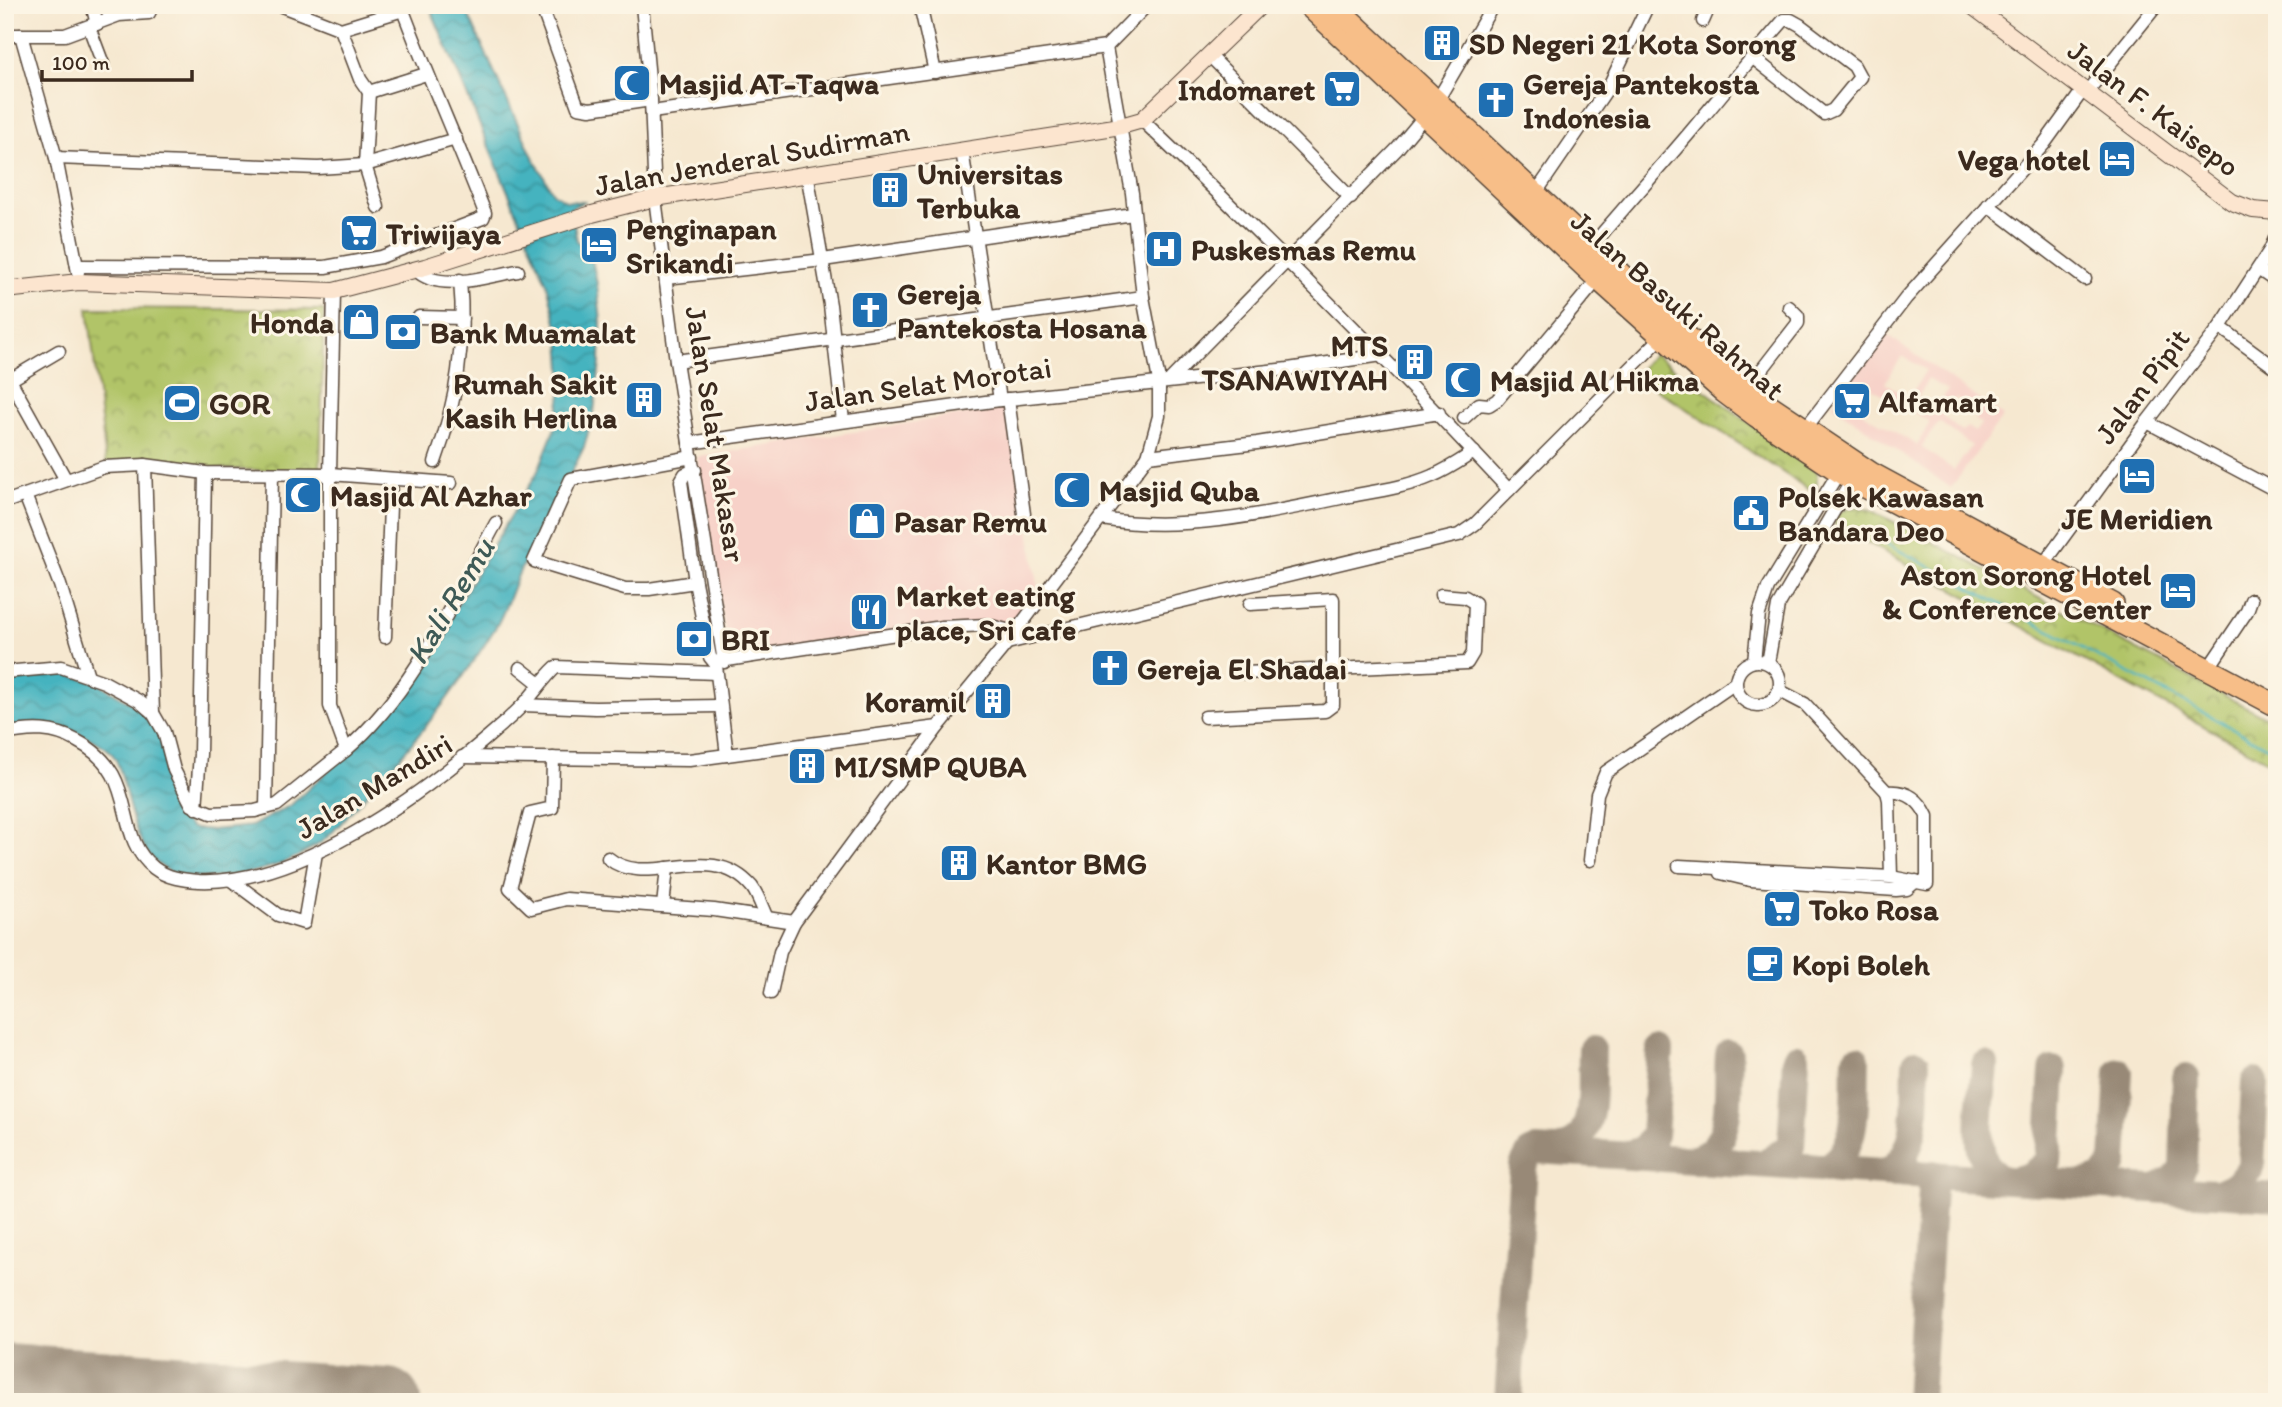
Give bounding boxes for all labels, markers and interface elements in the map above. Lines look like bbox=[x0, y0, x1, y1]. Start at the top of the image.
building icon: SD Negeri 21 Kota Sorong bbox=[1421, 22, 1463, 64]
place label: SD Negeri 21 Kota Sorong bbox=[1469, 25, 1797, 62]
street label: Jalan F. Kaisepo bbox=[2061, 31, 2247, 185]
scale bar bbox=[42, 38, 192, 82]
text: 100 m bbox=[52, 50, 110, 75]
mosque icon: Masjid AT-Taqwa bbox=[611, 62, 653, 104]
place label: Masjid AT-Taqwa bbox=[659, 65, 879, 102]
place label: Gereja Pantekosta Indonesia bbox=[1523, 65, 1760, 136]
supermarket icon: Indomaret bbox=[1321, 68, 1363, 110]
place label: Indomaret bbox=[1178, 71, 1316, 108]
church icon: Gereja Pantekosta Indonesia bbox=[1475, 79, 1517, 121]
street label: Jalan Jenderal Sudirman bbox=[592, 112, 912, 204]
hotel icon: Vega hotel bbox=[2096, 138, 2138, 180]
place label: Vega hotel bbox=[1958, 141, 2090, 178]
place label: Universitas Terbuka bbox=[916, 155, 1063, 226]
building icon: Universitas Terbuka bbox=[869, 169, 911, 211]
street label: Jalan Basuki Rahmat bbox=[1564, 202, 1792, 408]
place label: Penginapan Srikandi bbox=[626, 210, 777, 281]
supermarket icon: Triwijaya bbox=[338, 212, 380, 254]
place label: Triwijaya bbox=[385, 215, 501, 252]
hotel icon: Penginapan Srikandi bbox=[578, 224, 620, 266]
hospital icon: Puskesmas Remu bbox=[1143, 228, 1185, 270]
place label: Puskesmas Remu bbox=[1191, 231, 1417, 268]
place label: Gereja Pantekosta Hosana bbox=[897, 275, 1147, 346]
church icon: Gereja Pantekosta Hosana bbox=[849, 289, 891, 331]
shop icon: Honda bbox=[340, 301, 382, 343]
street label: Jalan Selat Makasar bbox=[677, 303, 755, 565]
place label: Honda bbox=[250, 304, 334, 341]
bank icon: Bank Muamalat bbox=[382, 311, 424, 353]
place label: Bank Muamalat bbox=[430, 314, 636, 351]
street label: Jalan Pipit bbox=[2087, 321, 2197, 451]
place label: MTS TSANAWIYAH bbox=[1201, 327, 1388, 398]
building icon: MTS TSANAWIYAH bbox=[1394, 341, 1436, 383]
street label: Jalan Selat Morotai bbox=[802, 348, 1054, 420]
mosque icon: Masjid Al Hikma bbox=[1442, 359, 1484, 401]
place label: Masjid Al Hikma bbox=[1490, 362, 1699, 399]
place label: Rumah Sakit Kasih Herlina bbox=[445, 365, 617, 436]
building icon: Rumah Sakit Kasih Herlina bbox=[623, 379, 665, 421]
supermarket icon: Alfamart bbox=[1831, 380, 1873, 422]
sports icon: GOR bbox=[161, 382, 203, 424]
place label: Alfamart bbox=[1878, 383, 1998, 420]
place label: GOR bbox=[209, 385, 270, 422]
hotel icon: JE Meridien bbox=[2116, 455, 2158, 497]
mosque icon: Masjid Quba bbox=[1051, 469, 1093, 511]
place label: Masjid Quba bbox=[1099, 472, 1260, 509]
mosque icon: Masjid Al Azhar bbox=[282, 474, 324, 516]
place label: Masjid Al Azhar bbox=[330, 477, 533, 514]
place label: Polsek Kawasan Bandara Deo bbox=[1778, 478, 1984, 549]
public building icon: Polsek Kawasan Bandara Deo bbox=[1730, 492, 1772, 534]
shop icon: Pasar Remu bbox=[846, 500, 888, 542]
place label: JE Meridien bbox=[2060, 500, 2213, 537]
place label: Pasar Remu bbox=[894, 503, 1047, 540]
water label: Kali Remu bbox=[398, 530, 503, 671]
place label: Aston Sorong Hotel & Conference Center bbox=[1882, 556, 2152, 627]
hotel icon: Aston Sorong Hotel & Conference Center bbox=[2157, 570, 2199, 612]
place label: Market eating place, Sri cafe bbox=[895, 577, 1076, 648]
restaurant icon: Market eating place, Sri cafe bbox=[848, 591, 890, 633]
bank icon: BRI bbox=[673, 618, 715, 660]
place label: BRI bbox=[721, 621, 770, 658]
church icon: Gereja El Shadai bbox=[1089, 647, 1131, 689]
place label: Gereja El Shadai bbox=[1137, 650, 1347, 687]
building icon: Koramil bbox=[972, 680, 1014, 722]
place label: Koramil bbox=[865, 683, 967, 720]
street label: Jalan Mandiri bbox=[289, 725, 459, 847]
building icon: MI/SMP QUBA bbox=[786, 745, 828, 787]
place label: MI/SMP QUBA bbox=[834, 748, 1027, 785]
building icon: Kantor BMG bbox=[938, 842, 980, 884]
place label: Kantor BMG bbox=[986, 845, 1147, 882]
supermarket icon: Toko Rosa bbox=[1761, 888, 1803, 930]
place label: Toko Rosa bbox=[1808, 891, 1939, 928]
cafe icon: Kopi Boleh bbox=[1744, 943, 1786, 985]
place label: Kopi Boleh bbox=[1792, 946, 1931, 983]

